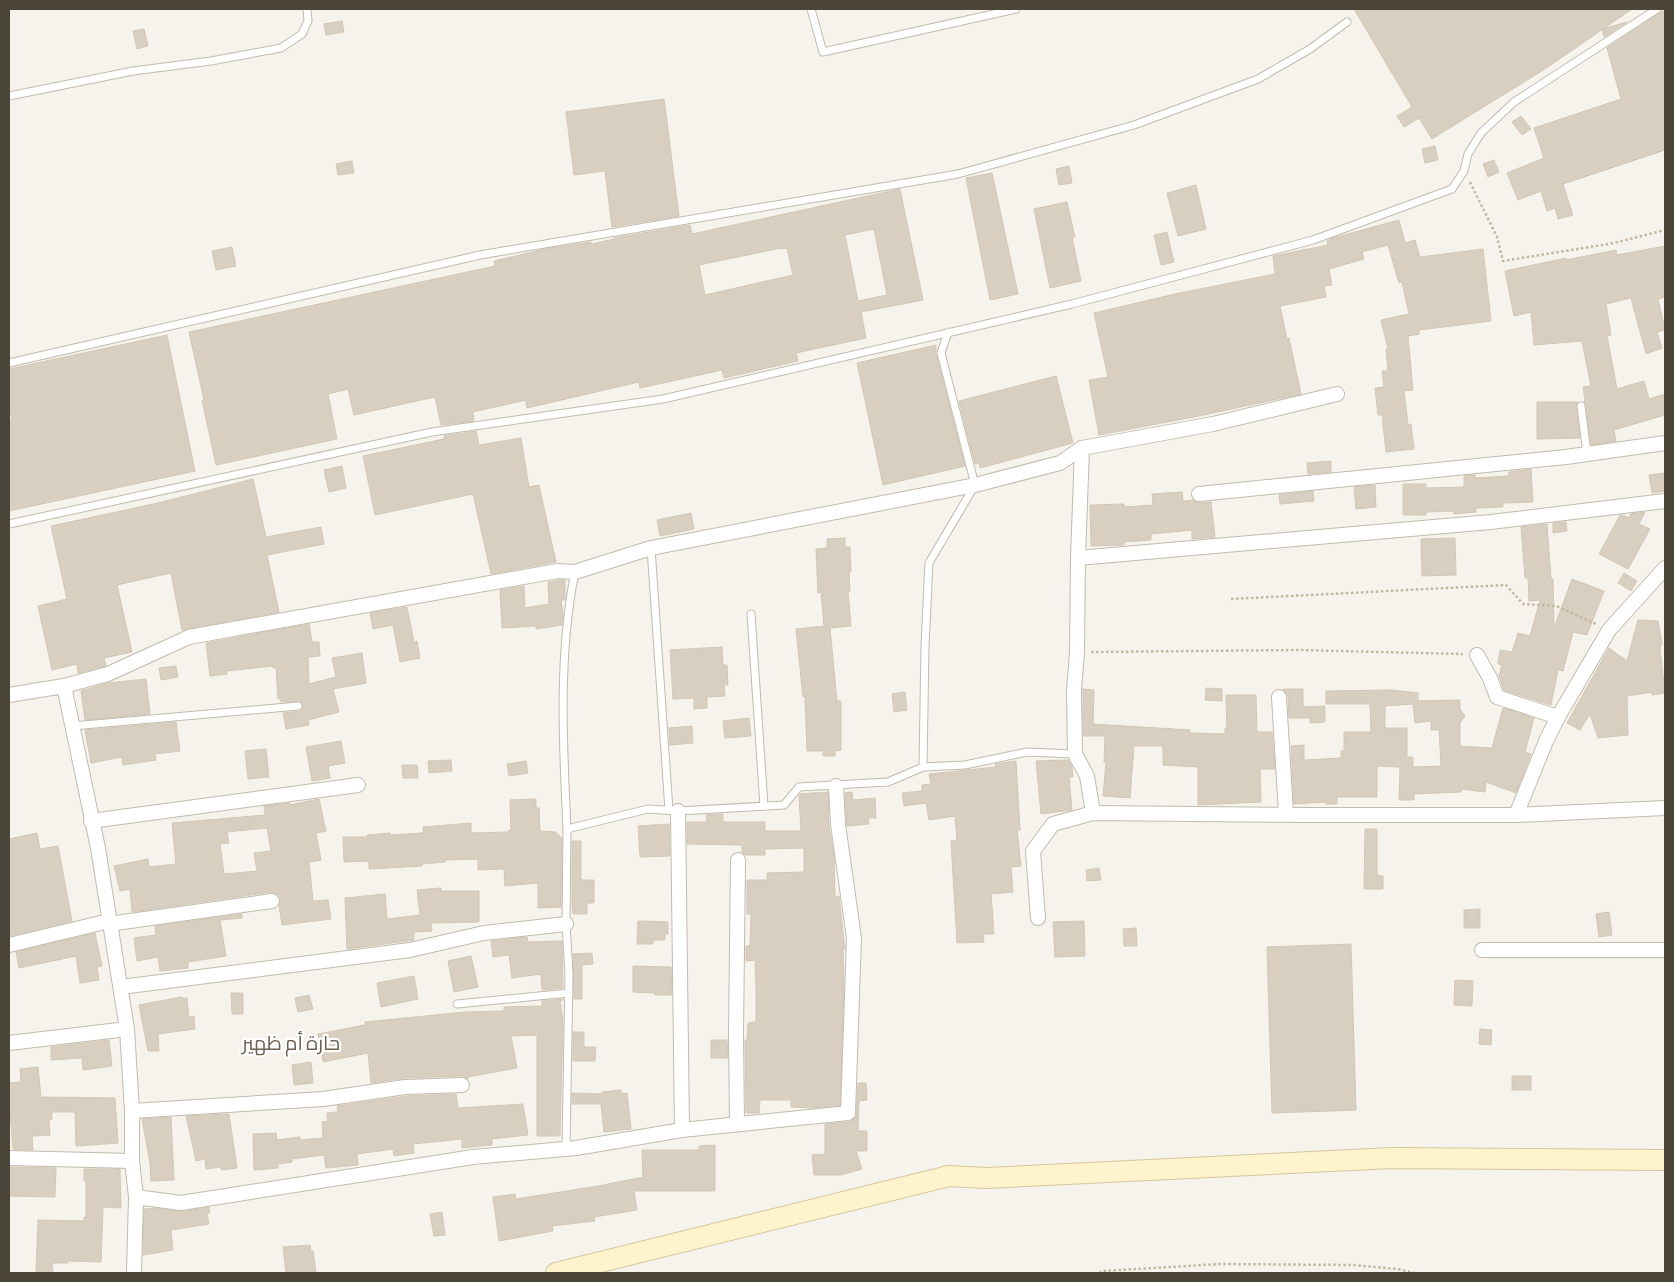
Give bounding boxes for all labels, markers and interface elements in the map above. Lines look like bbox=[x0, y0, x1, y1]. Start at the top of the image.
district label: حارة أم ظهير bbox=[241, 1031, 340, 1057]

